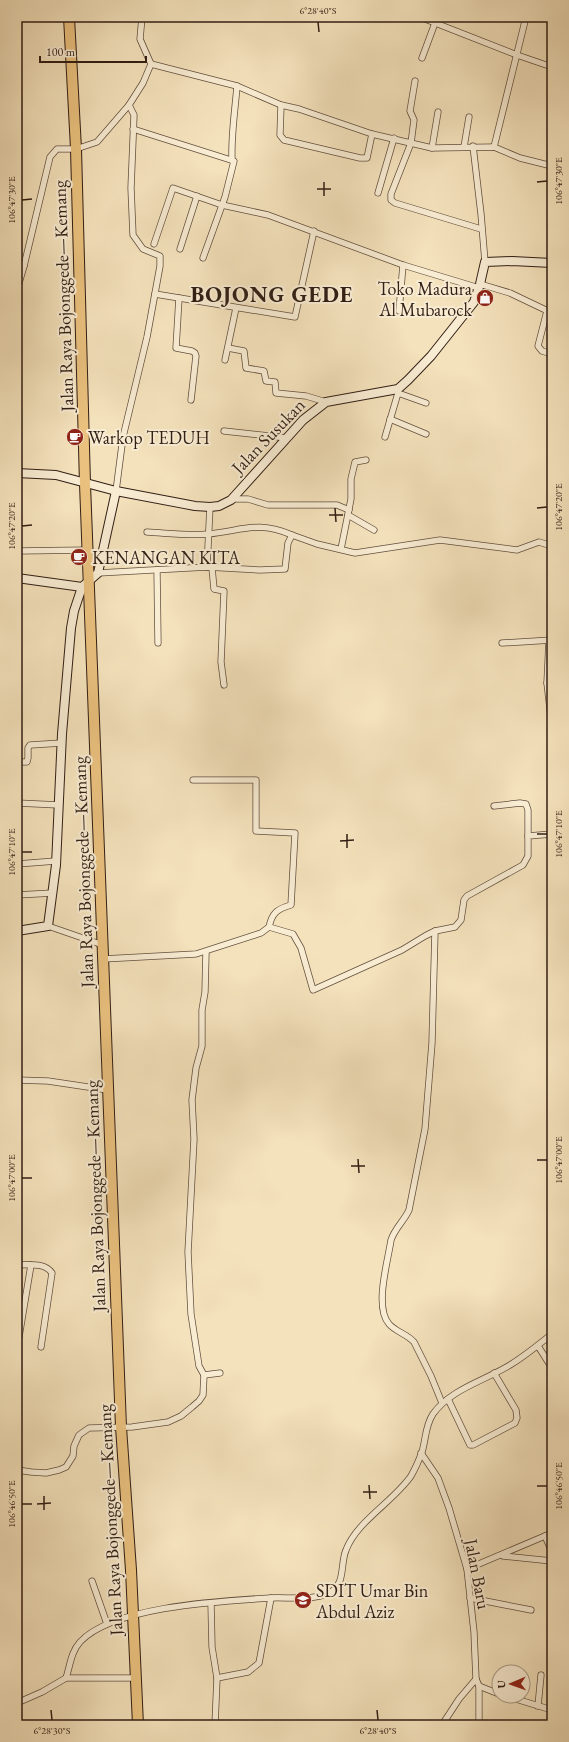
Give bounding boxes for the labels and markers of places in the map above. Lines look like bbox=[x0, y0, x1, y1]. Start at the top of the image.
place label: Toko Madura Al Mubarock bbox=[377, 277, 473, 321]
shop icon: Toko Madura Al Mubarock bbox=[475, 288, 495, 308]
place label: Warkop TEDUH bbox=[88, 426, 210, 449]
cafe icon: Warkop TEDUH bbox=[65, 427, 85, 447]
place label: KENANGAN KITA bbox=[92, 546, 241, 569]
cafe icon: KENANGAN KITA bbox=[69, 547, 89, 567]
place label: SDIT Umar Bin Abdul Aziz bbox=[315, 1579, 429, 1623]
school or university icon: SDIT Umar Bin Abdul Aziz bbox=[293, 1590, 313, 1610]

